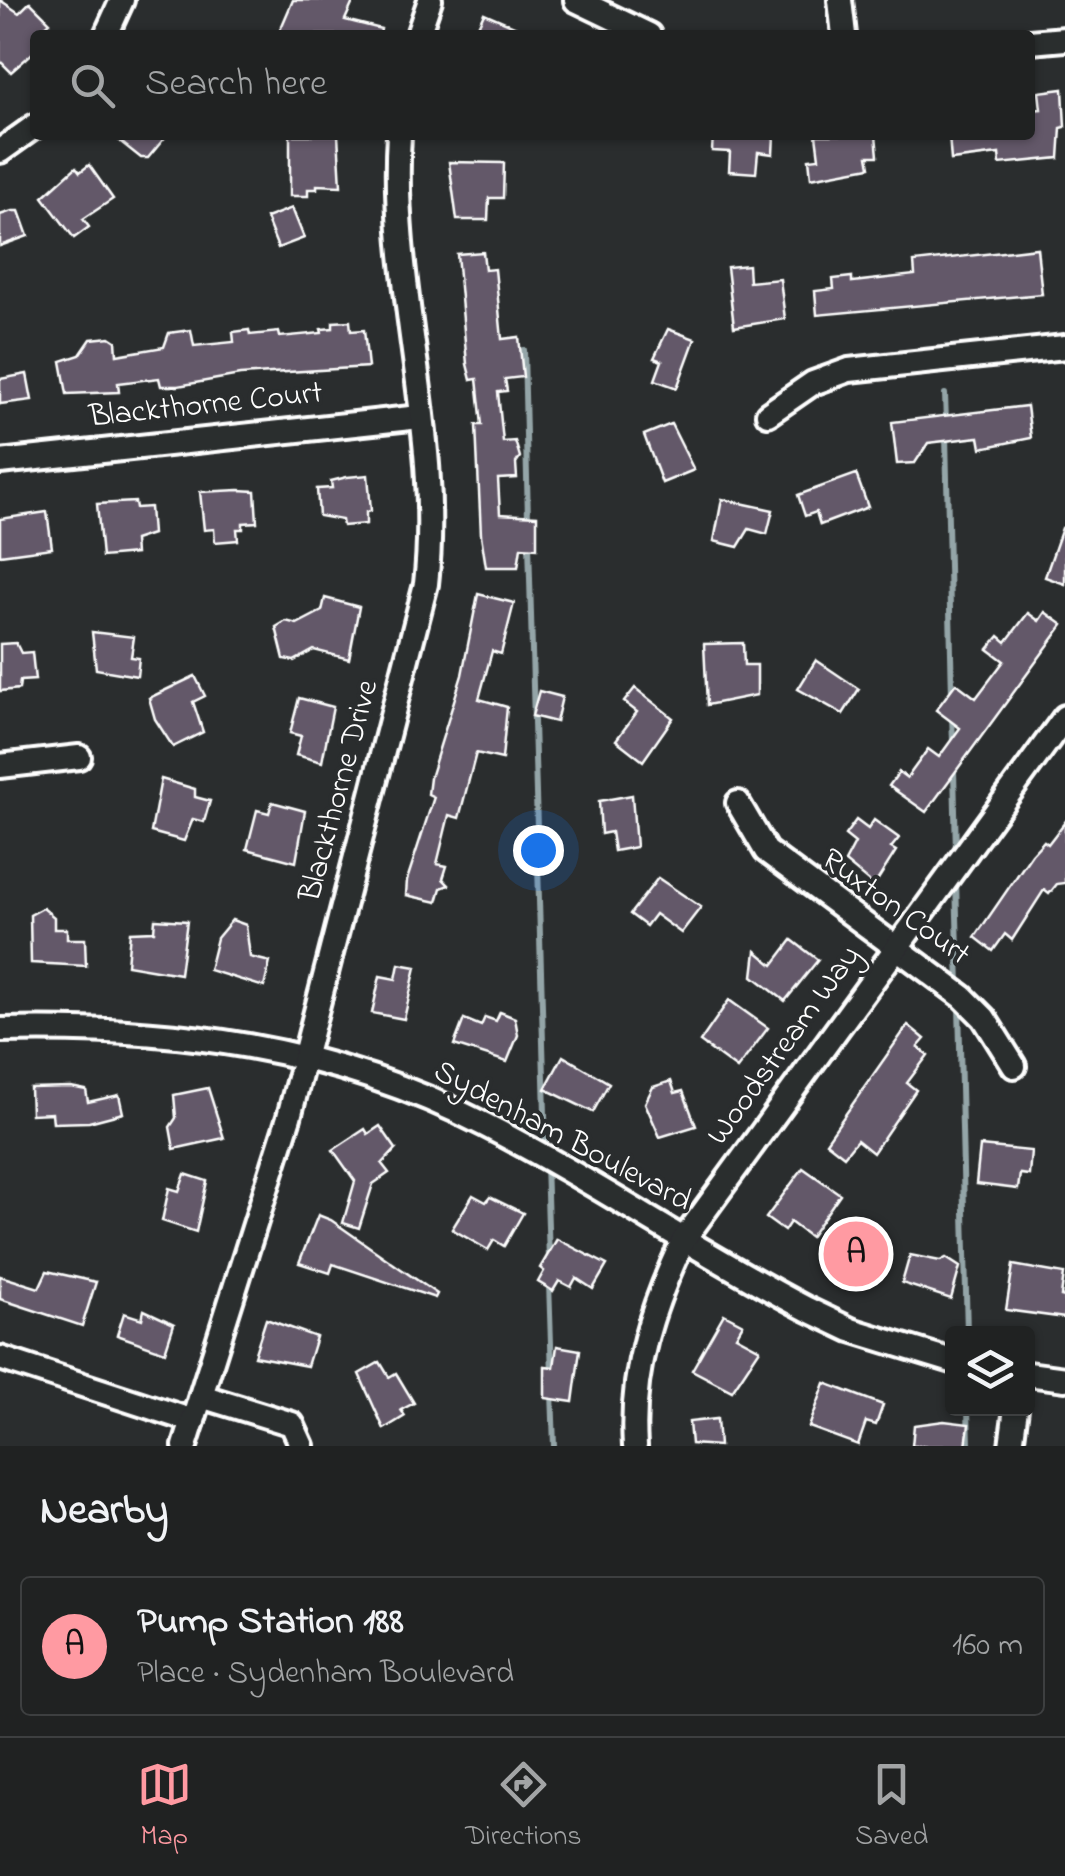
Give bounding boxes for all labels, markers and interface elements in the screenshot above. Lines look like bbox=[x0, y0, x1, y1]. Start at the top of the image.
search box bbox=[30, 30, 1035, 140]
text: Search here bbox=[145, 57, 327, 113]
icon: search bbox=[65, 58, 120, 113]
street label: Blackthorne Court bbox=[86, 370, 325, 442]
street label: Blackthorne Drive bbox=[288, 674, 392, 908]
your location bbox=[513, 825, 564, 876]
street label: Ruxton Court bbox=[811, 838, 980, 978]
street label: Woodstream Way bbox=[696, 936, 874, 1156]
street label: Sydenham Boulevard bbox=[425, 1049, 699, 1225]
pin: A bbox=[824, 1216, 888, 1292]
map controls bbox=[945, 1326, 1035, 1416]
button: layers bbox=[945, 1326, 1035, 1416]
text: Nearby bbox=[40, 1481, 168, 1542]
text: Pump Station 188 bbox=[137, 1595, 404, 1651]
text: A bbox=[65, 1623, 84, 1670]
text: 160 m bbox=[952, 1623, 1023, 1670]
text: Place · Sydenham Boulevard bbox=[137, 1651, 514, 1698]
tab: Map bbox=[137, 1757, 192, 1858]
tab: Directions bbox=[465, 1757, 582, 1858]
tab: Saved bbox=[855, 1757, 928, 1858]

